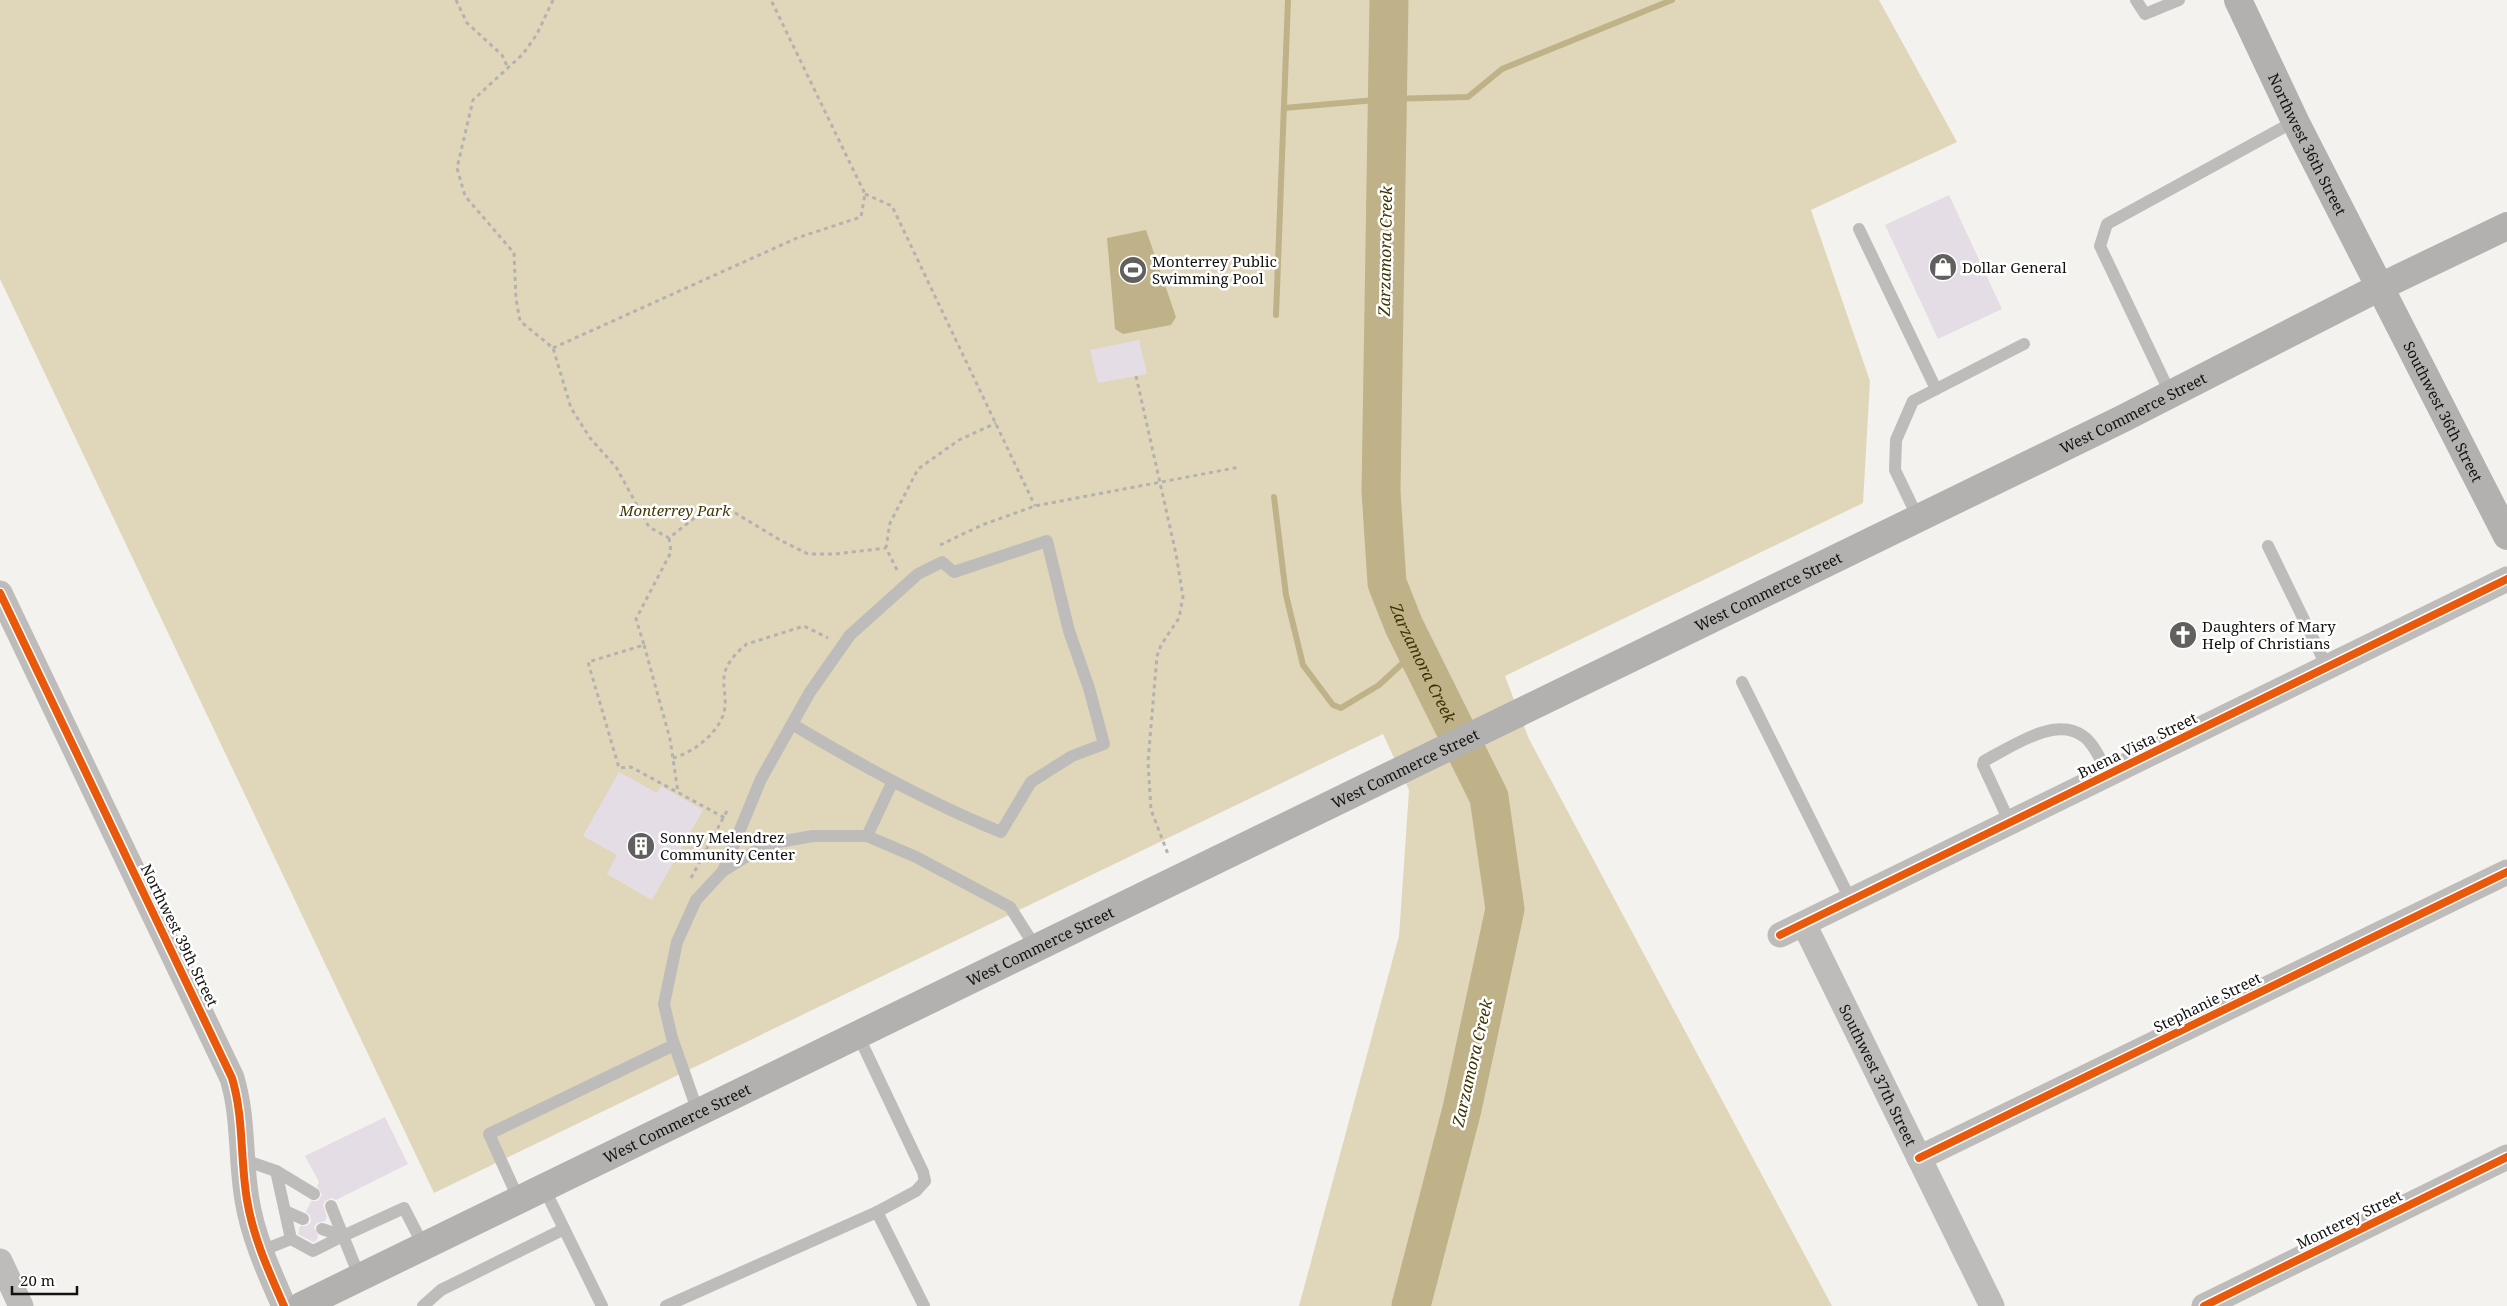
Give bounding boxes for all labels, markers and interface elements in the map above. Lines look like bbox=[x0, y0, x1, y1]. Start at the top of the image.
street label: Northwest 36th Street bbox=[2264, 70, 2351, 219]
water label: Zarzamora Creek bbox=[1373, 185, 1397, 317]
place label: Monterrey Public Swimming Pool bbox=[1152, 251, 1277, 288]
shop icon: Dollar General bbox=[1928, 252, 1958, 282]
sports icon: Monterrey Public Swimming Pool bbox=[1118, 255, 1148, 285]
place label: Dollar General bbox=[1962, 257, 2067, 277]
street label: Southwest 36th Street bbox=[2399, 338, 2488, 485]
street label: West Commerce Street bbox=[2056, 368, 2209, 458]
park label: Monterrey Park bbox=[618, 500, 731, 520]
street label: West Commerce Street bbox=[1691, 547, 1845, 636]
water label: Zarzamora Creek bbox=[1385, 599, 1462, 727]
place label: Daughters of Mary Help of Christians bbox=[2202, 616, 2336, 653]
church icon: Daughters of Mary Help of Christians bbox=[2168, 620, 2198, 650]
street label: Buena Vista Street bbox=[2074, 707, 2200, 783]
street label: West Commerce Street bbox=[1328, 724, 1482, 813]
place label: Sonny Melendrez Community Center bbox=[660, 827, 795, 864]
building icon: Sonny Melendrez Community Center bbox=[626, 831, 656, 861]
street label: Northwest 39th Street bbox=[137, 860, 223, 1010]
street label: West Commerce Street bbox=[963, 902, 1117, 990]
street label: Stephanie Street bbox=[2150, 967, 2264, 1037]
water label: Zarzamora Creek bbox=[1446, 996, 1498, 1130]
street label: Southwest 37th Street bbox=[1835, 1001, 1921, 1149]
street label: West Commerce Street bbox=[600, 1079, 754, 1167]
street label: Monterey Street bbox=[2293, 1185, 2405, 1253]
scale bar bbox=[12, 1264, 78, 1296]
text: 20 m bbox=[20, 1270, 55, 1290]

